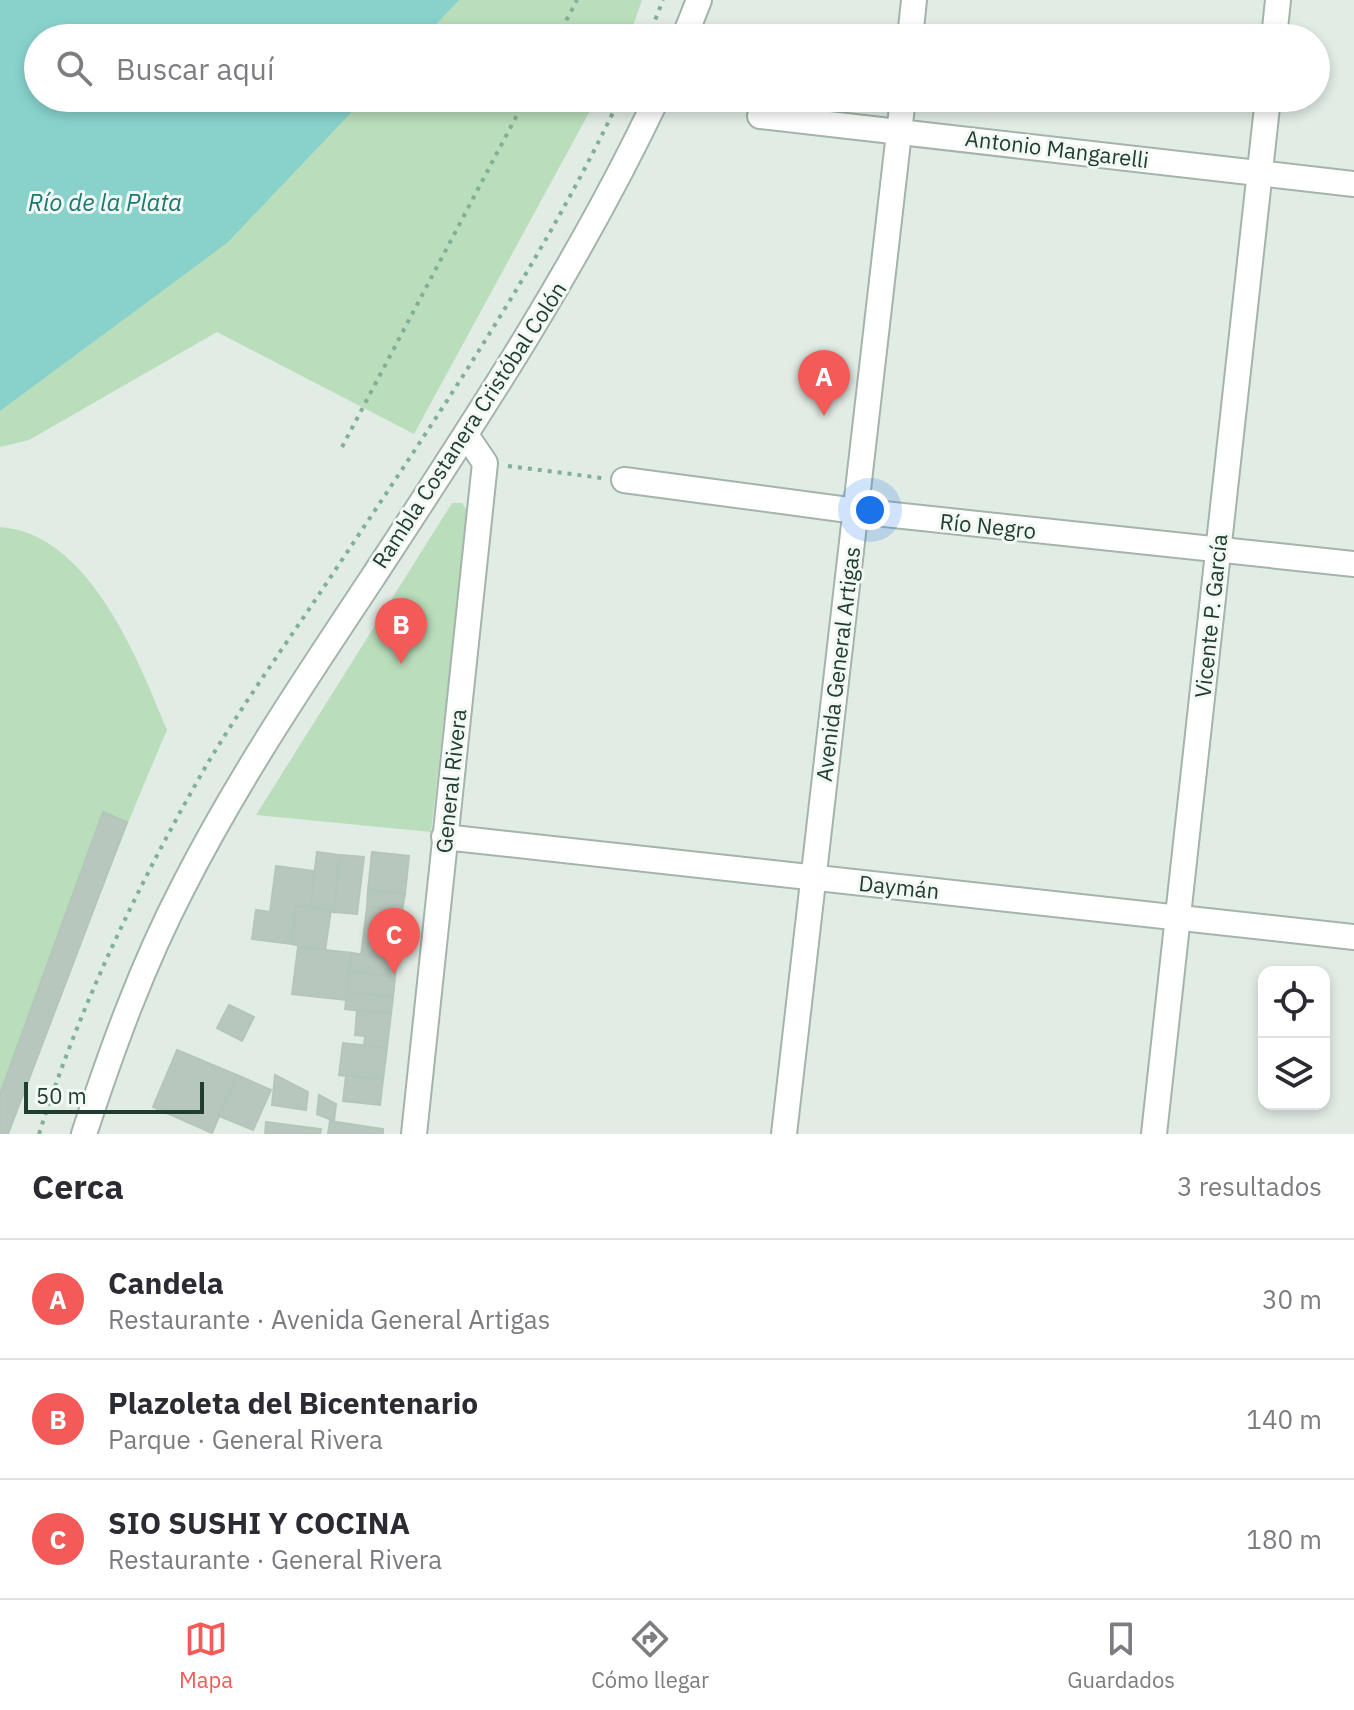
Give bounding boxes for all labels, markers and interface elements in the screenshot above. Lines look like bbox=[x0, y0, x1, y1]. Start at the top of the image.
search box bbox=[24, 24, 1330, 112]
icon: search bbox=[52, 46, 96, 90]
text: Buscar aquí bbox=[116, 49, 274, 88]
street label: Antonio Mangarelli bbox=[964, 123, 1151, 174]
water label: Río de la Plata bbox=[28, 186, 182, 218]
street label: Rambla Costanera Cristóbal Colón bbox=[365, 276, 572, 574]
pin: A bbox=[798, 350, 850, 416]
your location bbox=[850, 490, 890, 530]
street label: Río Negro bbox=[938, 506, 1038, 545]
street label: Vicente P. García bbox=[1187, 532, 1234, 699]
street label: Avenida General Artigas bbox=[809, 545, 866, 783]
pin: B bbox=[375, 598, 427, 664]
street label: General Rivera bbox=[429, 707, 473, 855]
street label: Daymán bbox=[857, 868, 941, 905]
pin: C bbox=[368, 908, 420, 974]
map controls bbox=[1258, 966, 1330, 1110]
button: locate bbox=[1258, 966, 1330, 1038]
button: layers bbox=[1258, 1038, 1330, 1110]
scale bar bbox=[24, 1078, 204, 1114]
text: 50 m bbox=[36, 1081, 87, 1110]
text: Cerca bbox=[32, 1164, 124, 1208]
text: 3 resultados bbox=[1177, 1169, 1322, 1203]
text: Candela bbox=[108, 1263, 224, 1302]
text: A bbox=[49, 1282, 67, 1316]
text: 30 m bbox=[1262, 1282, 1322, 1316]
text: Restaurante · Avenida General Artigas bbox=[108, 1302, 550, 1336]
text: Plazoleta del Bicentenario bbox=[108, 1383, 478, 1422]
text: B bbox=[49, 1402, 67, 1436]
text: 140 m bbox=[1246, 1402, 1322, 1436]
text: Parque · General Rivera bbox=[108, 1422, 383, 1456]
text: SIO SUSHI Y COCINA bbox=[108, 1503, 410, 1542]
text: C bbox=[50, 1522, 66, 1556]
text: 180 m bbox=[1246, 1522, 1322, 1556]
text: Restaurante · General Rivera bbox=[108, 1542, 442, 1576]
tab: Mapa bbox=[179, 1617, 233, 1694]
tab: Cómo llegar bbox=[591, 1617, 709, 1694]
tab: Guardados bbox=[1067, 1617, 1175, 1694]

